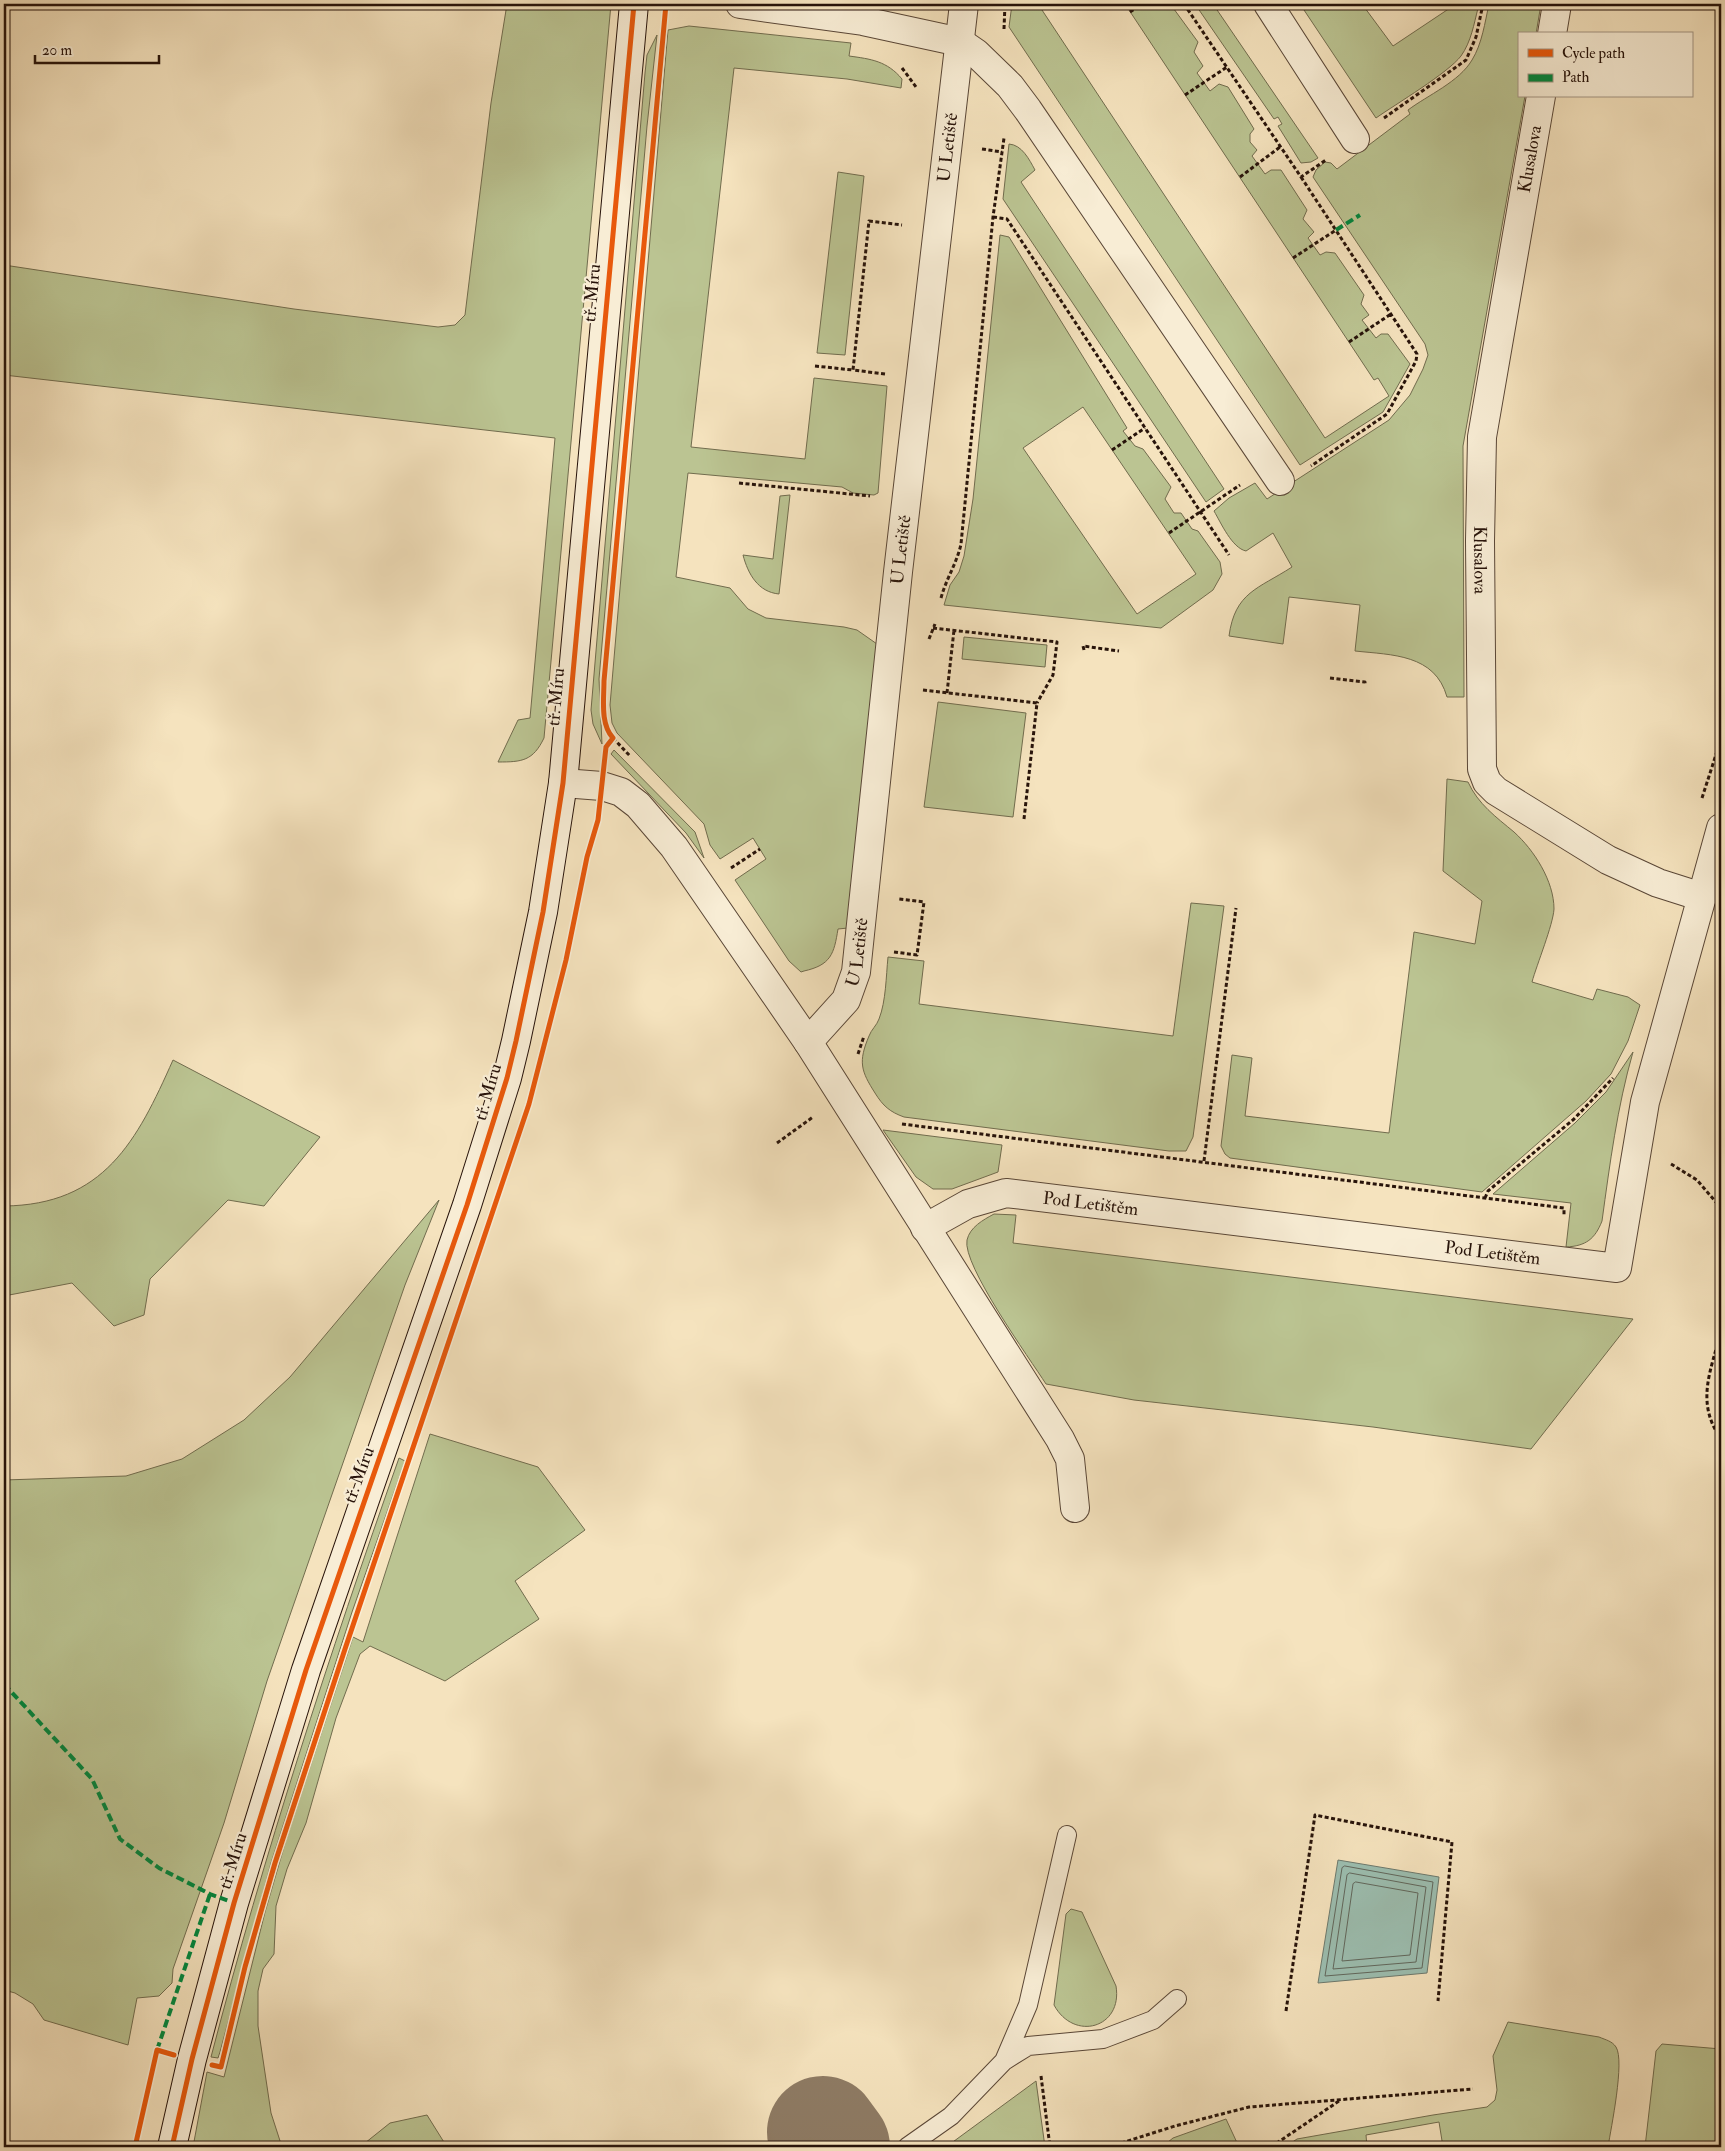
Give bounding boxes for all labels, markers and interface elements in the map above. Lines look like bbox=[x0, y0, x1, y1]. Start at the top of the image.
scale bar bbox=[35, 32, 159, 64]
legend bbox=[1518, 32, 1692, 98]
text: 20 m bbox=[42, 41, 72, 60]
text: Cycle path bbox=[1562, 44, 1625, 64]
text: Path bbox=[1562, 68, 1589, 87]
street label: U Letiště bbox=[932, 111, 963, 183]
street label: Klusalova bbox=[1513, 123, 1547, 195]
street label: tř. Míru bbox=[578, 263, 606, 323]
street label: U Letiště bbox=[885, 513, 916, 586]
street label: Klusalova bbox=[1468, 526, 1492, 595]
street label: tř. Míru bbox=[542, 667, 570, 727]
street label: U Letiště bbox=[840, 916, 873, 990]
street label: tř. Míru bbox=[469, 1061, 507, 1123]
street label: Pod Letištěm bbox=[1041, 1186, 1140, 1221]
street label: Pod Letištěm bbox=[1443, 1235, 1542, 1270]
street label: tř. Míru bbox=[338, 1444, 380, 1506]
street label: tř. Míru bbox=[214, 1830, 252, 1892]

